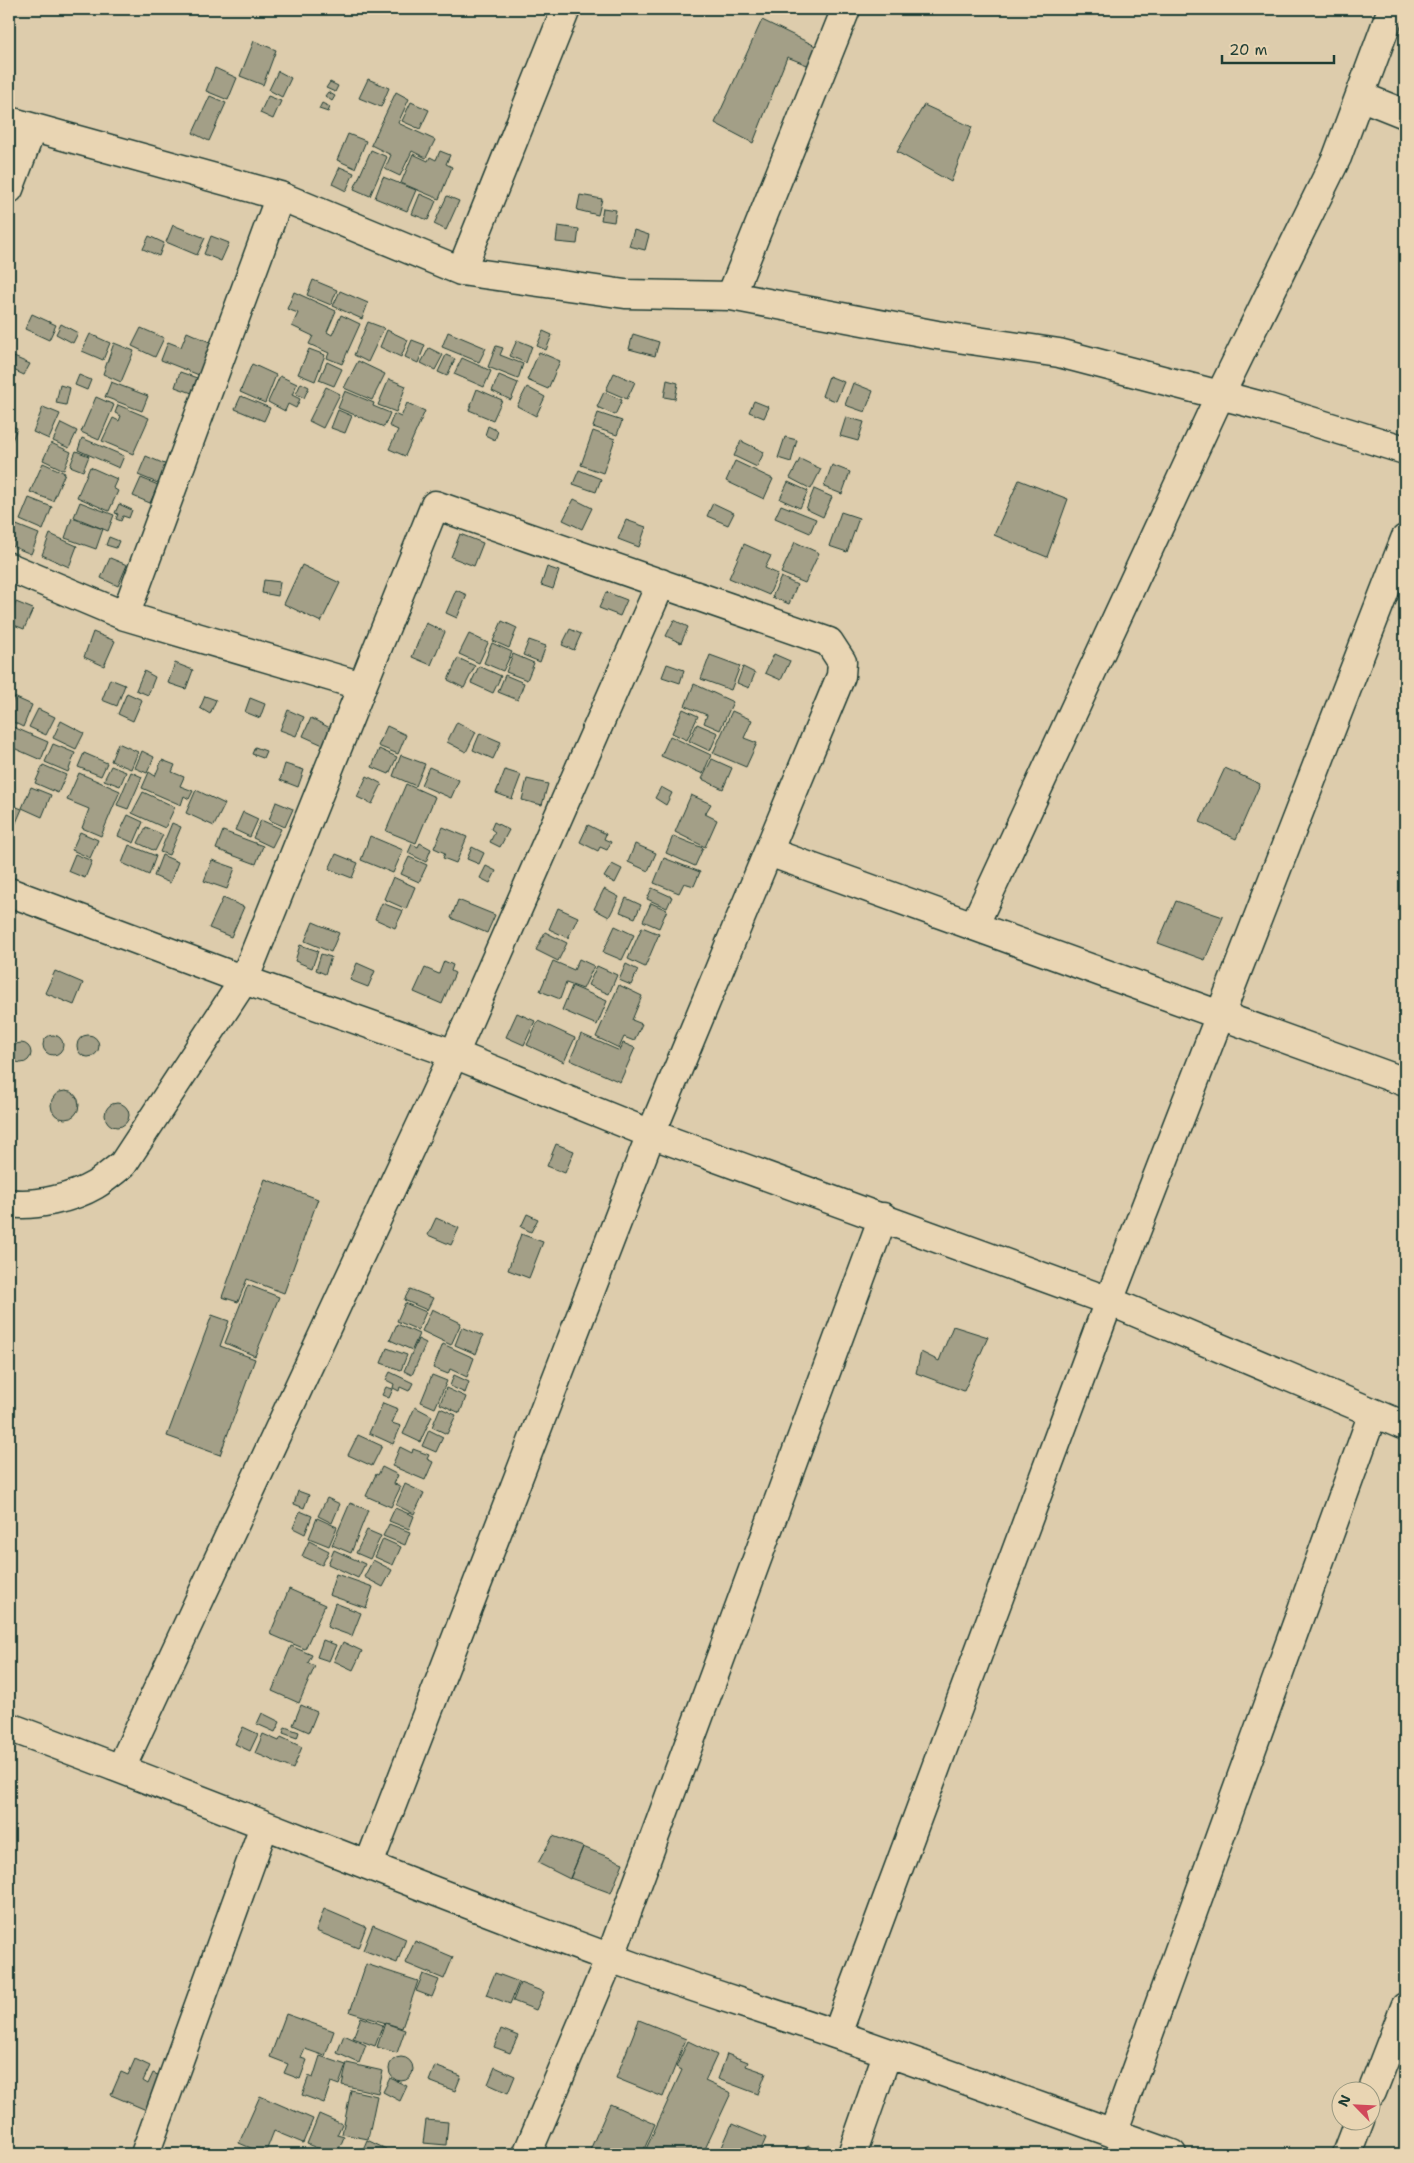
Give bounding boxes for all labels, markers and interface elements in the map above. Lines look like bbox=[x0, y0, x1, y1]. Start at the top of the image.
scale bar bbox=[1222, 32, 1334, 64]
text: 20 m bbox=[1229, 40, 1268, 60]
north arrow bbox=[1332, 2080, 1382, 2130]
text: N bbox=[1334, 2092, 1355, 2109]

